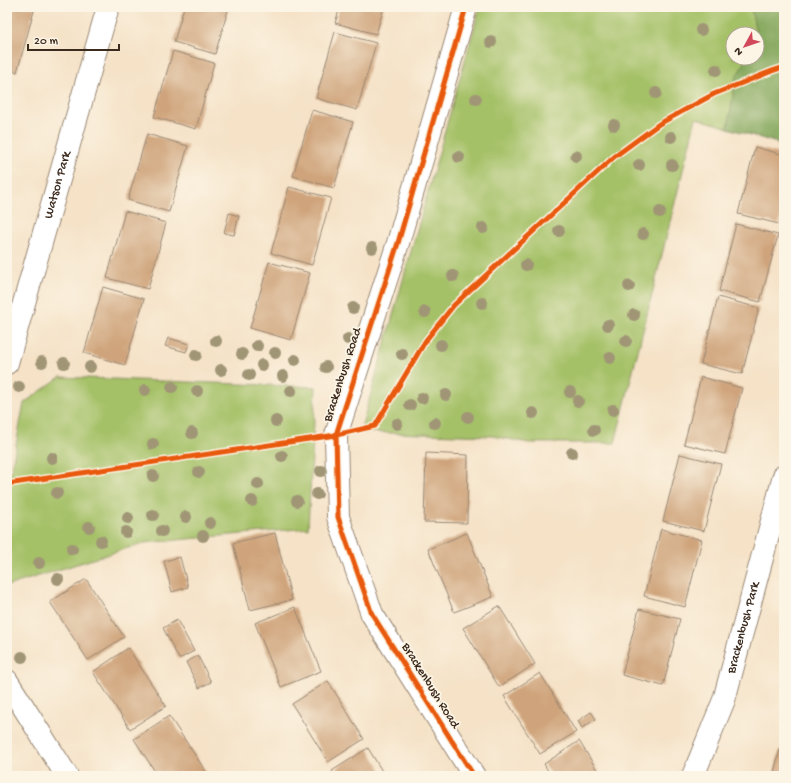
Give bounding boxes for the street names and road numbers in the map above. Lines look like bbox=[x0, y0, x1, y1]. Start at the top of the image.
street label: Watson Park bbox=[41, 149, 74, 220]
street label: Brackenbush Road bbox=[320, 325, 366, 425]
street label: Brackenbush Park bbox=[724, 579, 763, 676]
street label: Brackenbush Road bbox=[397, 640, 463, 733]

